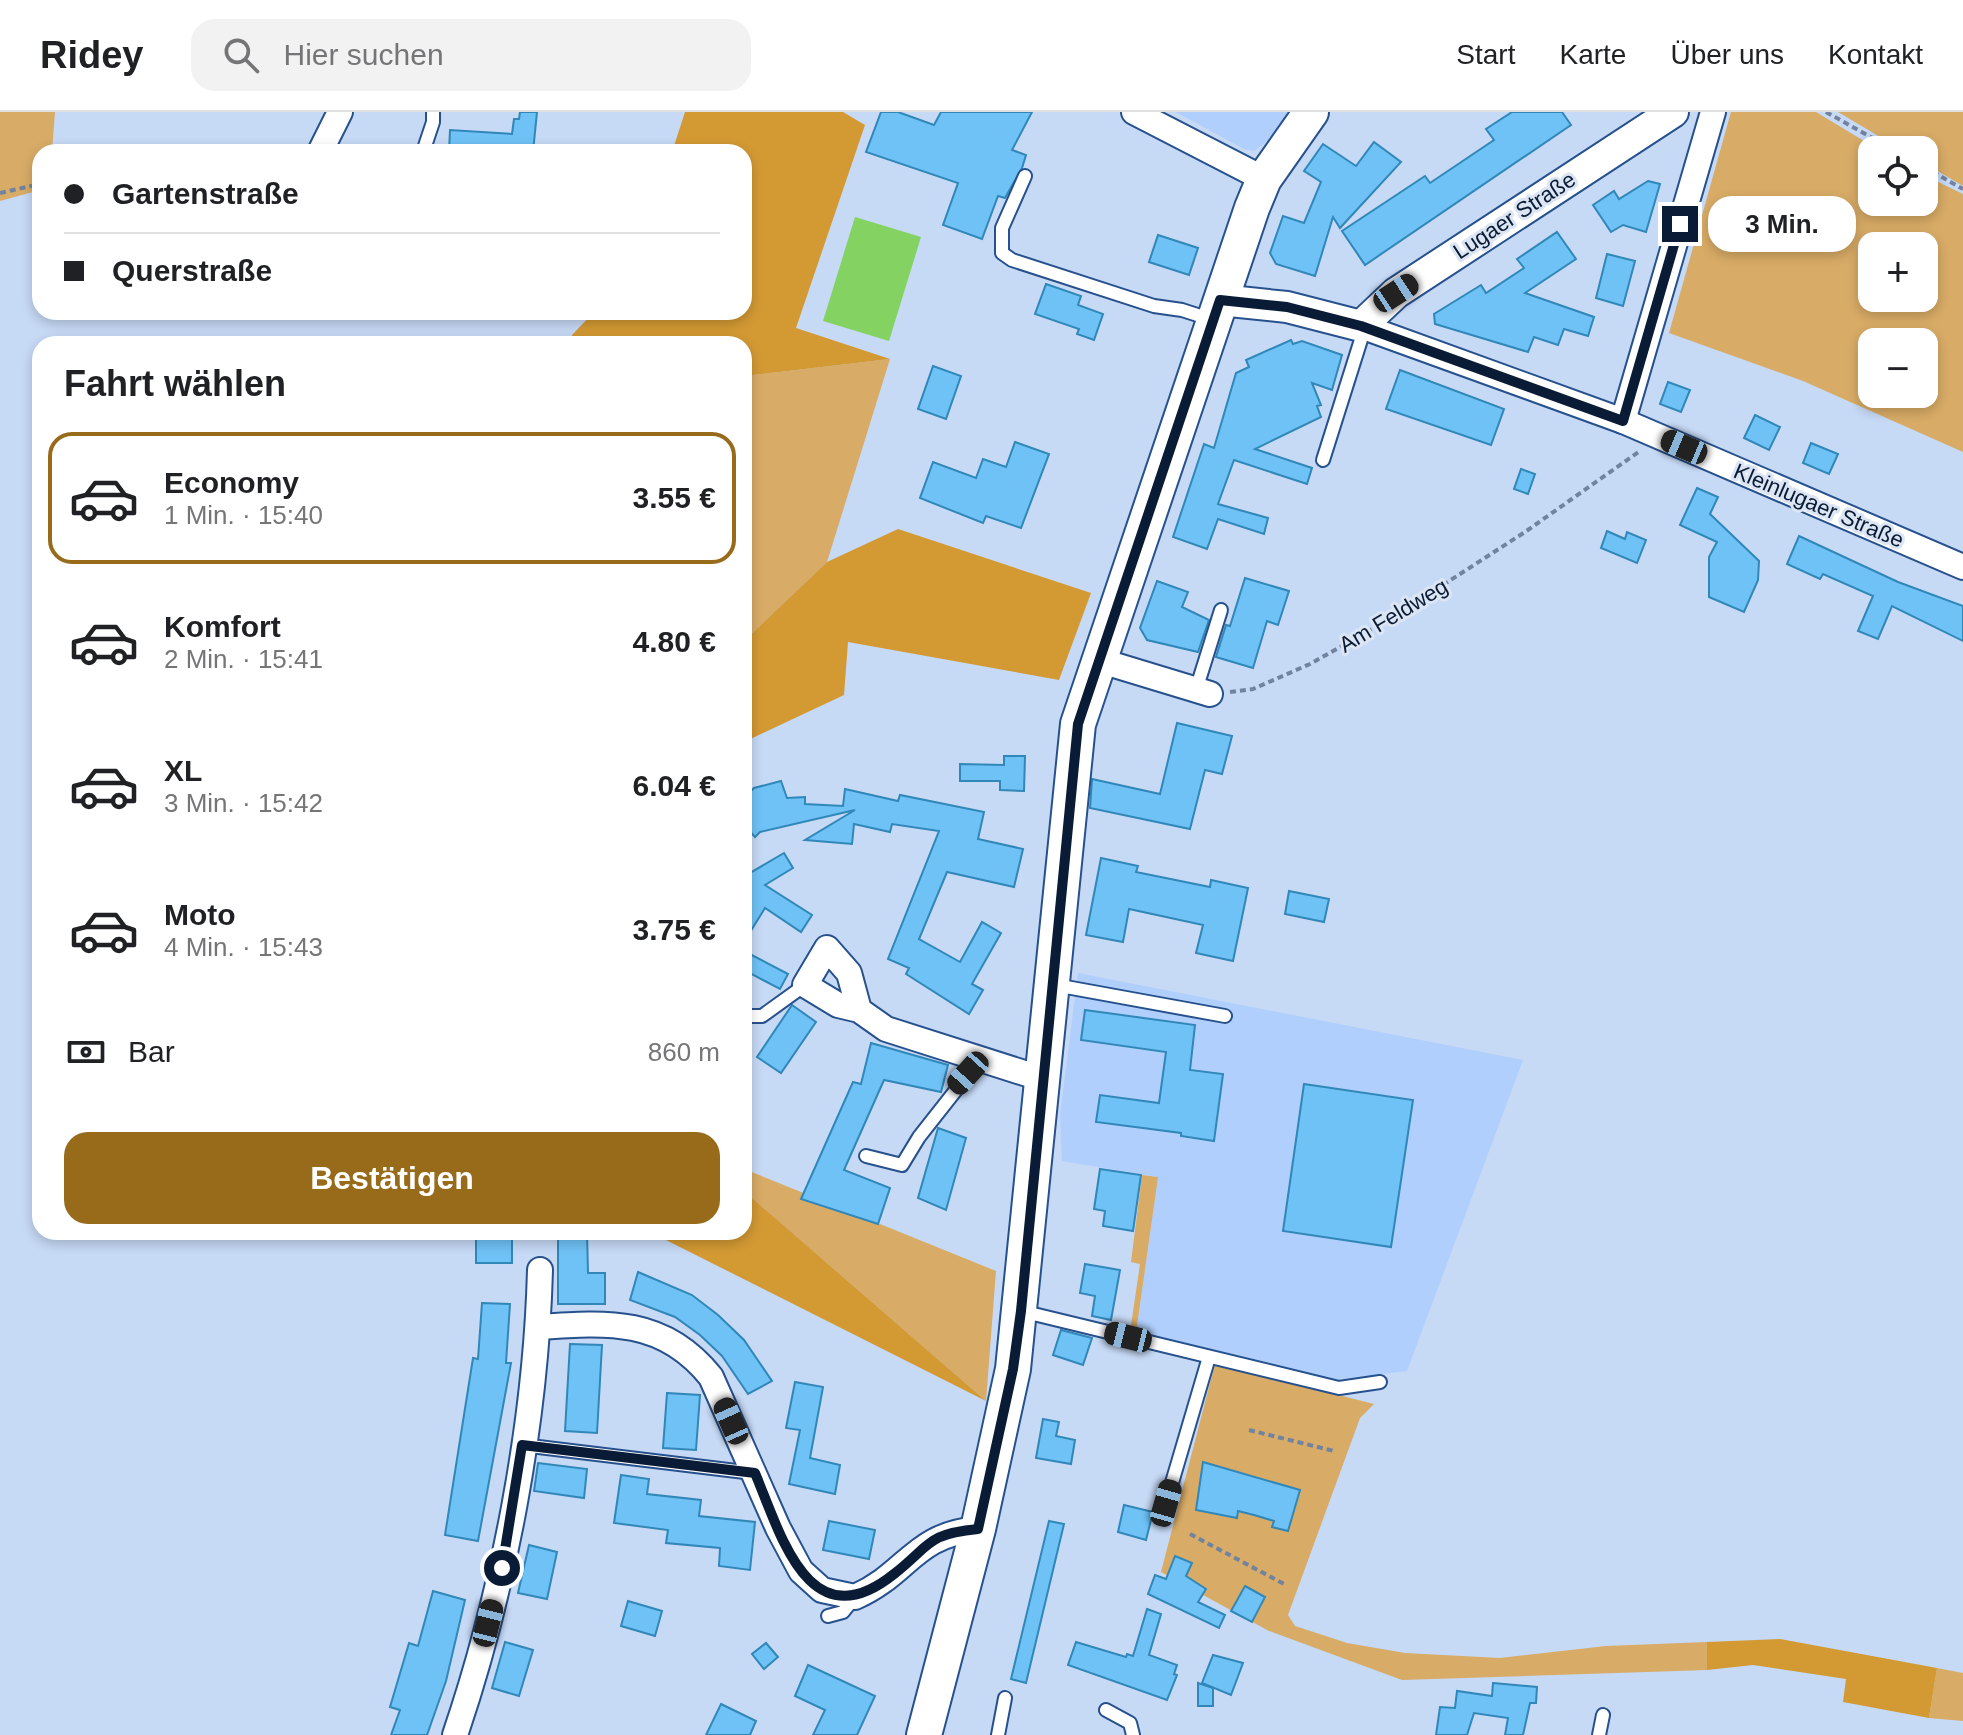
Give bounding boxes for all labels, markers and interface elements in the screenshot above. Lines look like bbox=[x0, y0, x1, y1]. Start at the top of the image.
search box bbox=[191, 19, 751, 91]
icon: search bbox=[219, 33, 263, 77]
text: Ridey bbox=[40, 34, 143, 76]
text: Hier suchen bbox=[283, 38, 444, 71]
text: Start bbox=[1456, 39, 1515, 70]
text: Karte bbox=[1559, 39, 1626, 70]
text: Über uns bbox=[1670, 39, 1784, 70]
text: Kontakt bbox=[1828, 39, 1923, 70]
map controls bbox=[1858, 136, 1938, 408]
button: locate bbox=[1858, 136, 1938, 216]
street label: Lugaer Straße bbox=[1448, 167, 1580, 264]
text: Gartenstraße bbox=[112, 177, 299, 210]
callout: 3 Min. bbox=[1708, 196, 1856, 252]
route end bbox=[1662, 206, 1698, 242]
text: 3 Min. bbox=[1745, 209, 1819, 239]
button: + bbox=[1858, 232, 1938, 312]
text: Querstraße bbox=[112, 254, 272, 287]
car bbox=[1369, 270, 1423, 316]
button: − bbox=[1858, 328, 1938, 408]
text: Fahrt wählen bbox=[64, 363, 286, 404]
car bbox=[1657, 427, 1711, 467]
street label: Kleinlugaer Straße bbox=[1730, 458, 1908, 553]
icon: car bbox=[68, 462, 140, 534]
text: Economy bbox=[164, 466, 299, 499]
text: 3.55 € bbox=[633, 481, 716, 514]
text: 1 Min. · 15:40 bbox=[164, 500, 323, 530]
street label: Am Feldweg bbox=[1334, 573, 1452, 658]
icon: car bbox=[68, 606, 140, 678]
text: Komfort bbox=[164, 610, 281, 643]
text: 4.80 € bbox=[633, 625, 716, 658]
text: 2 Min. · 15:41 bbox=[164, 644, 323, 674]
icon: car bbox=[68, 750, 140, 822]
text: XL bbox=[164, 754, 202, 787]
text: 6.04 € bbox=[633, 769, 716, 802]
text: 3 Min. · 15:42 bbox=[164, 788, 323, 818]
icon: car bbox=[68, 894, 140, 966]
text: Moto bbox=[164, 898, 236, 931]
text: 3.75 € bbox=[633, 913, 716, 946]
text: 4 Min. · 15:43 bbox=[164, 932, 323, 962]
icon: cash bbox=[64, 1030, 108, 1074]
text: Bar bbox=[128, 1035, 175, 1068]
text: 860 m bbox=[648, 1037, 720, 1067]
car bbox=[943, 1047, 993, 1099]
button: Bestätigen bbox=[64, 1132, 720, 1224]
car bbox=[1102, 1320, 1154, 1354]
car bbox=[710, 1394, 752, 1448]
car bbox=[1148, 1477, 1184, 1529]
route start bbox=[484, 1550, 520, 1586]
car bbox=[471, 1597, 505, 1649]

